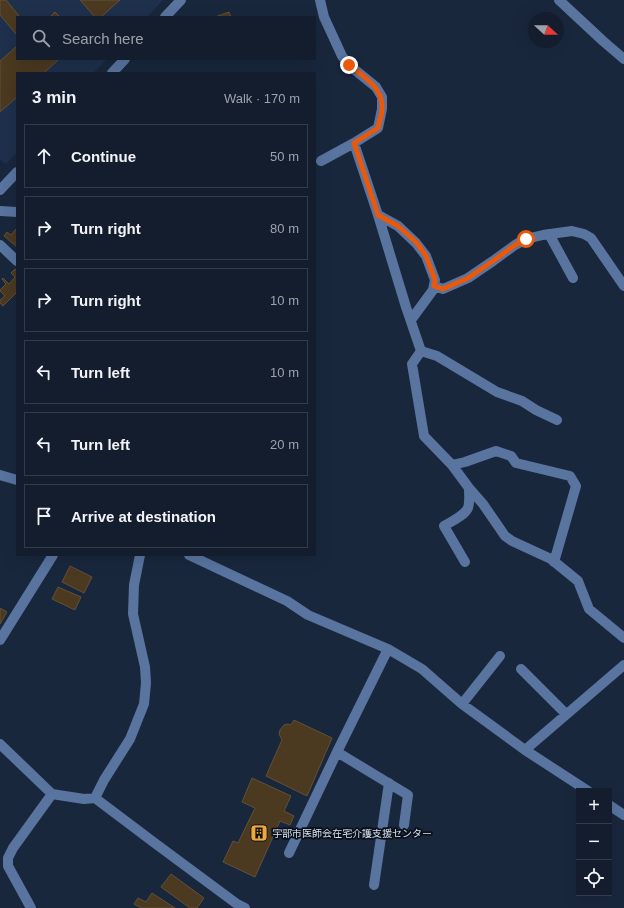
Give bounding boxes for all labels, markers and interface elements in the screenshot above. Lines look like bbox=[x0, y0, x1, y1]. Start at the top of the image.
north arrow bbox=[528, 12, 564, 48]
search box bbox=[16, 16, 316, 60]
icon: search bbox=[30, 27, 52, 49]
text: Search here bbox=[62, 30, 144, 47]
route end bbox=[340, 56, 358, 74]
text: 3 min bbox=[32, 88, 76, 107]
text: Walk · 170 m bbox=[224, 91, 300, 106]
icon: ahead bbox=[33, 145, 55, 167]
text: Continue bbox=[71, 148, 136, 165]
text: 50 m bbox=[270, 149, 299, 164]
icon: right bbox=[33, 217, 55, 239]
text: Turn right bbox=[71, 220, 141, 237]
text: 80 m bbox=[270, 221, 299, 236]
route start bbox=[517, 230, 535, 248]
icon: right bbox=[33, 289, 55, 311]
text: Turn right bbox=[71, 292, 141, 309]
text: 10 m bbox=[270, 293, 299, 308]
icon: left bbox=[33, 361, 55, 383]
text: Turn left bbox=[71, 364, 130, 381]
text: 10 m bbox=[270, 365, 299, 380]
icon: left bbox=[33, 433, 55, 455]
text: Turn left bbox=[71, 436, 130, 453]
text: 20 m bbox=[270, 437, 299, 452]
icon: arrive bbox=[33, 505, 55, 527]
text: Arrive at destination bbox=[71, 508, 216, 525]
map controls bbox=[576, 788, 612, 896]
button: + bbox=[576, 788, 612, 824]
building icon: 宇部市医師会在宅介護支援センター bbox=[249, 823, 269, 843]
button: − bbox=[576, 824, 612, 860]
place label: 宇部市医師会在宅介護支援センター bbox=[272, 828, 432, 839]
button: locate bbox=[576, 860, 612, 896]

